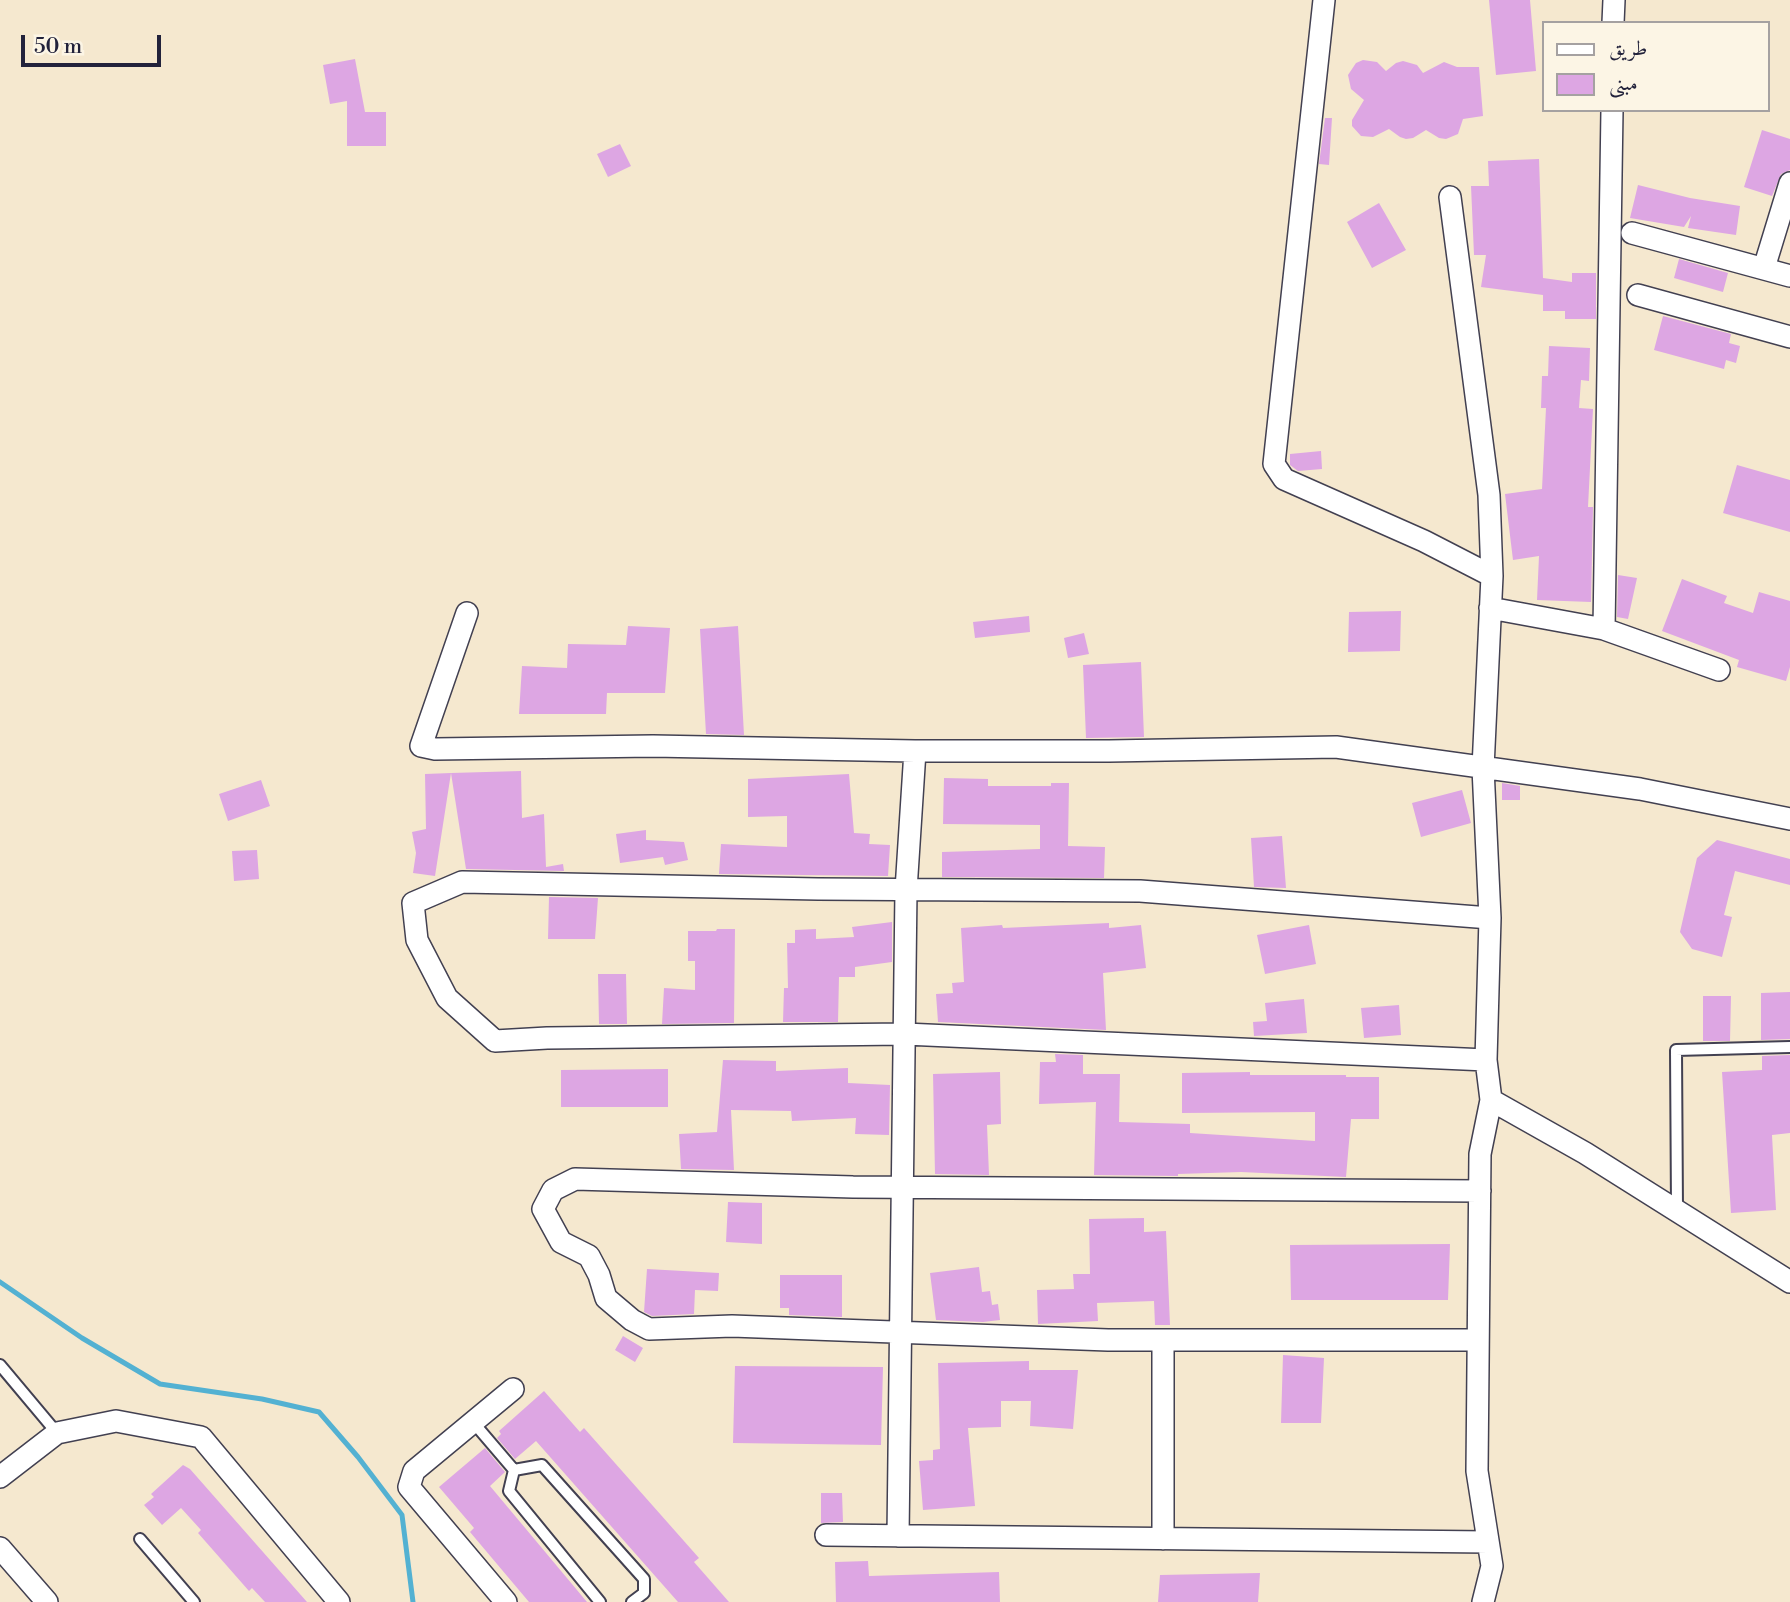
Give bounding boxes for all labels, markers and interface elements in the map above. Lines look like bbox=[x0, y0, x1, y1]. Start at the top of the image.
scale bar bbox=[24, 21, 164, 65]
legend bbox=[1542, 21, 1769, 112]
text: 50 m bbox=[34, 34, 82, 60]
text: طريق bbox=[1609, 36, 1647, 62]
text: مبنى bbox=[1609, 71, 1638, 97]

